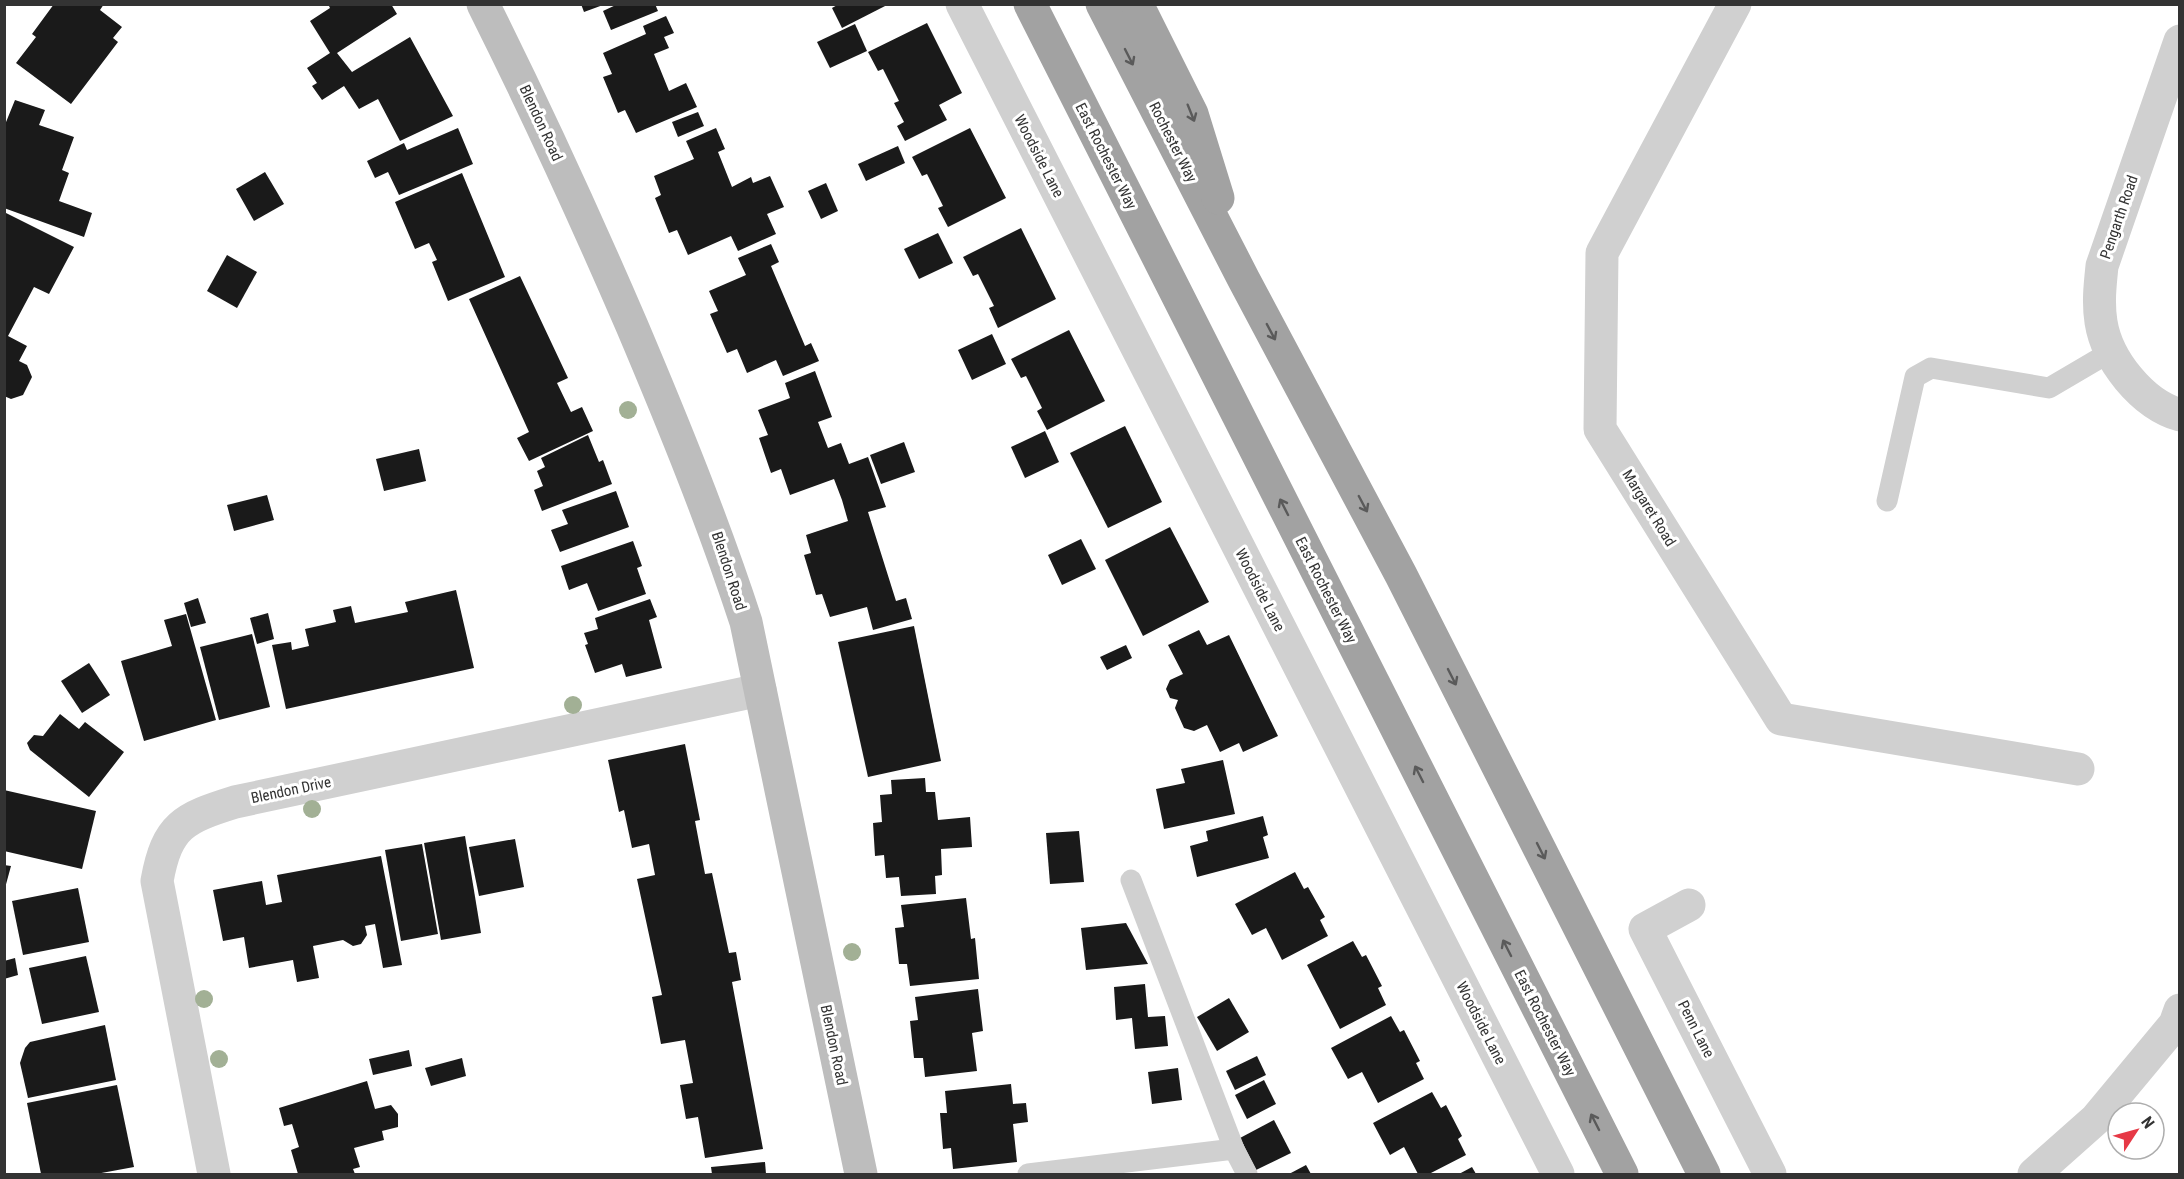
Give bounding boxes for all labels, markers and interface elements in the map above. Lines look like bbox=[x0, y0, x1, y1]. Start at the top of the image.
one-way arrow bbox=[1123, 47, 1135, 65]
street label: Blendon Road bbox=[516, 82, 566, 164]
street label: Rochester Way bbox=[1145, 99, 1201, 185]
street label: East Rochester Way bbox=[1071, 100, 1141, 212]
one-way arrow bbox=[1186, 104, 1197, 122]
street label: Woodside Lane bbox=[1010, 112, 1068, 200]
street label: Pengarth Road bbox=[2096, 173, 2142, 261]
one-way arrow bbox=[1265, 323, 1277, 340]
street label: Margaret Road bbox=[1618, 466, 1680, 550]
one-way arrow bbox=[1357, 495, 1369, 512]
one-way arrow bbox=[1277, 498, 1289, 516]
street label: Blendon Road bbox=[708, 529, 750, 613]
street label: East Rochester Way bbox=[1291, 534, 1361, 646]
street label: Woodside Lane bbox=[1231, 546, 1289, 634]
one-way arrow bbox=[1447, 668, 1459, 686]
one-way arrow bbox=[1413, 766, 1424, 784]
street label: Blendon Drive bbox=[249, 773, 333, 807]
one-way arrow bbox=[1535, 842, 1547, 860]
one-way arrow bbox=[1501, 940, 1512, 958]
street label: East Rochester Way bbox=[1510, 967, 1580, 1079]
street label: Woodside Lane bbox=[1452, 979, 1510, 1067]
street label: Penn Lane bbox=[1674, 997, 1718, 1061]
street label: Blendon Road bbox=[817, 1003, 851, 1087]
north arrow bbox=[2106, 1101, 2166, 1161]
text: N bbox=[2137, 1113, 2158, 1132]
one-way arrow bbox=[1589, 1114, 1600, 1132]

